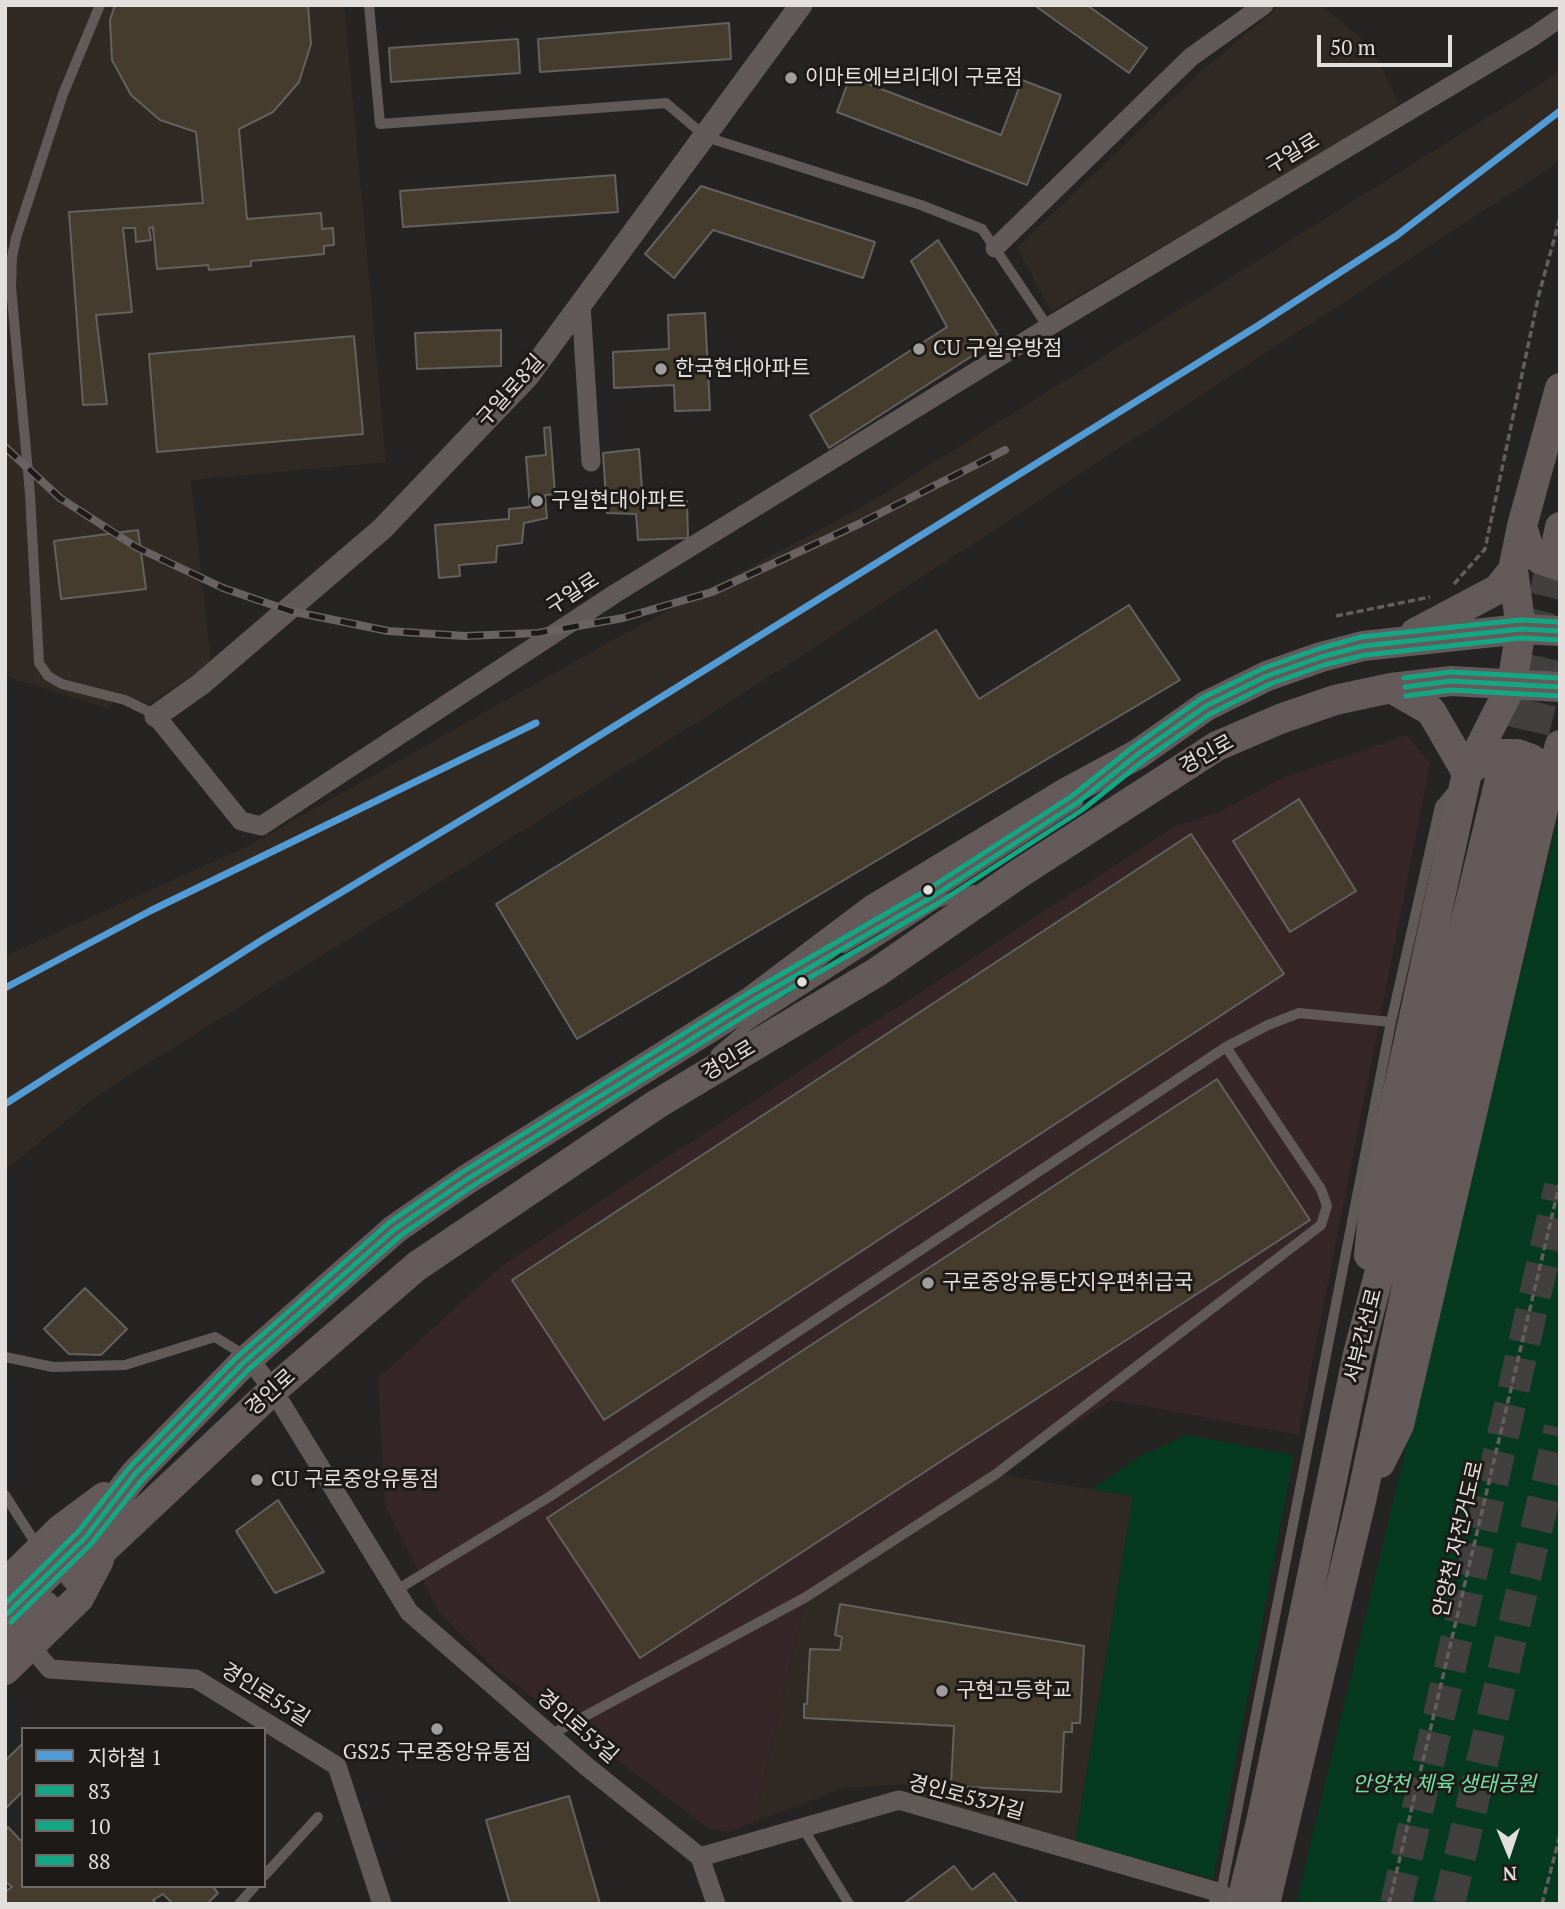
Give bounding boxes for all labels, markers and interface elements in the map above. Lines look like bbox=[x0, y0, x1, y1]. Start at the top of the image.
scale bar bbox=[1320, 21, 1455, 65]
text: 50 m bbox=[1330, 33, 1376, 61]
place label: 이마트에브리데이 구로점 bbox=[805, 65, 1023, 91]
marker: 이마트에브리데이 구로점 bbox=[783, 70, 799, 86]
street label: 구일로 bbox=[1262, 128, 1324, 180]
place label: CU 구일우방점 bbox=[933, 336, 1062, 362]
marker: CU 구일우방점 bbox=[911, 341, 927, 357]
street label: 구일로8길 bbox=[472, 350, 550, 432]
place label: 한국현대아파트 bbox=[675, 356, 810, 382]
marker: 한국현대아파트 bbox=[653, 361, 669, 377]
place label: 구일현대아파트 bbox=[551, 488, 686, 514]
marker: 구일현대아파트 bbox=[529, 493, 545, 509]
street label: 구일로 bbox=[542, 568, 604, 620]
street label: 경인로 bbox=[1176, 730, 1238, 780]
unlabelled marker bbox=[921, 883, 935, 897]
unlabelled marker bbox=[795, 975, 809, 989]
street label: 경인로 bbox=[698, 1035, 760, 1087]
place label: 구로중앙유통단지우편취급국 bbox=[942, 1270, 1193, 1296]
marker: 구로중앙유통단지우편취급국 bbox=[920, 1275, 936, 1291]
street label: 서부간선로 bbox=[1340, 1286, 1388, 1386]
street label: 경인로 bbox=[241, 1364, 301, 1422]
street label: 안양천 자전거도로 bbox=[1429, 1458, 1489, 1620]
place label: CU 구로중앙유통점 bbox=[271, 1467, 439, 1493]
marker: CU 구로중앙유통점 bbox=[249, 1472, 265, 1488]
street label: 경인로55길 bbox=[216, 1658, 314, 1732]
place label: 구현고등학교 bbox=[956, 1678, 1072, 1704]
marker: 구현고등학교 bbox=[934, 1683, 950, 1699]
street label: 경인로53길 bbox=[531, 1685, 623, 1769]
marker: GS25 구로중앙유통점 bbox=[429, 1721, 445, 1737]
legend bbox=[21, 1727, 266, 1888]
place label: GS25 구로중앙유통점 bbox=[343, 1740, 531, 1766]
text: 지하철 1 bbox=[88, 1743, 162, 1771]
street label: 경인로53가길 bbox=[905, 1770, 1027, 1826]
park label: 안양천 체육 생태공원 bbox=[1352, 1772, 1536, 1798]
text: 83 bbox=[88, 1777, 110, 1805]
text: 10 bbox=[88, 1812, 110, 1840]
north arrow bbox=[1474, 1818, 1544, 1888]
text: 88 bbox=[88, 1847, 110, 1875]
text: N bbox=[1502, 1862, 1517, 1887]

